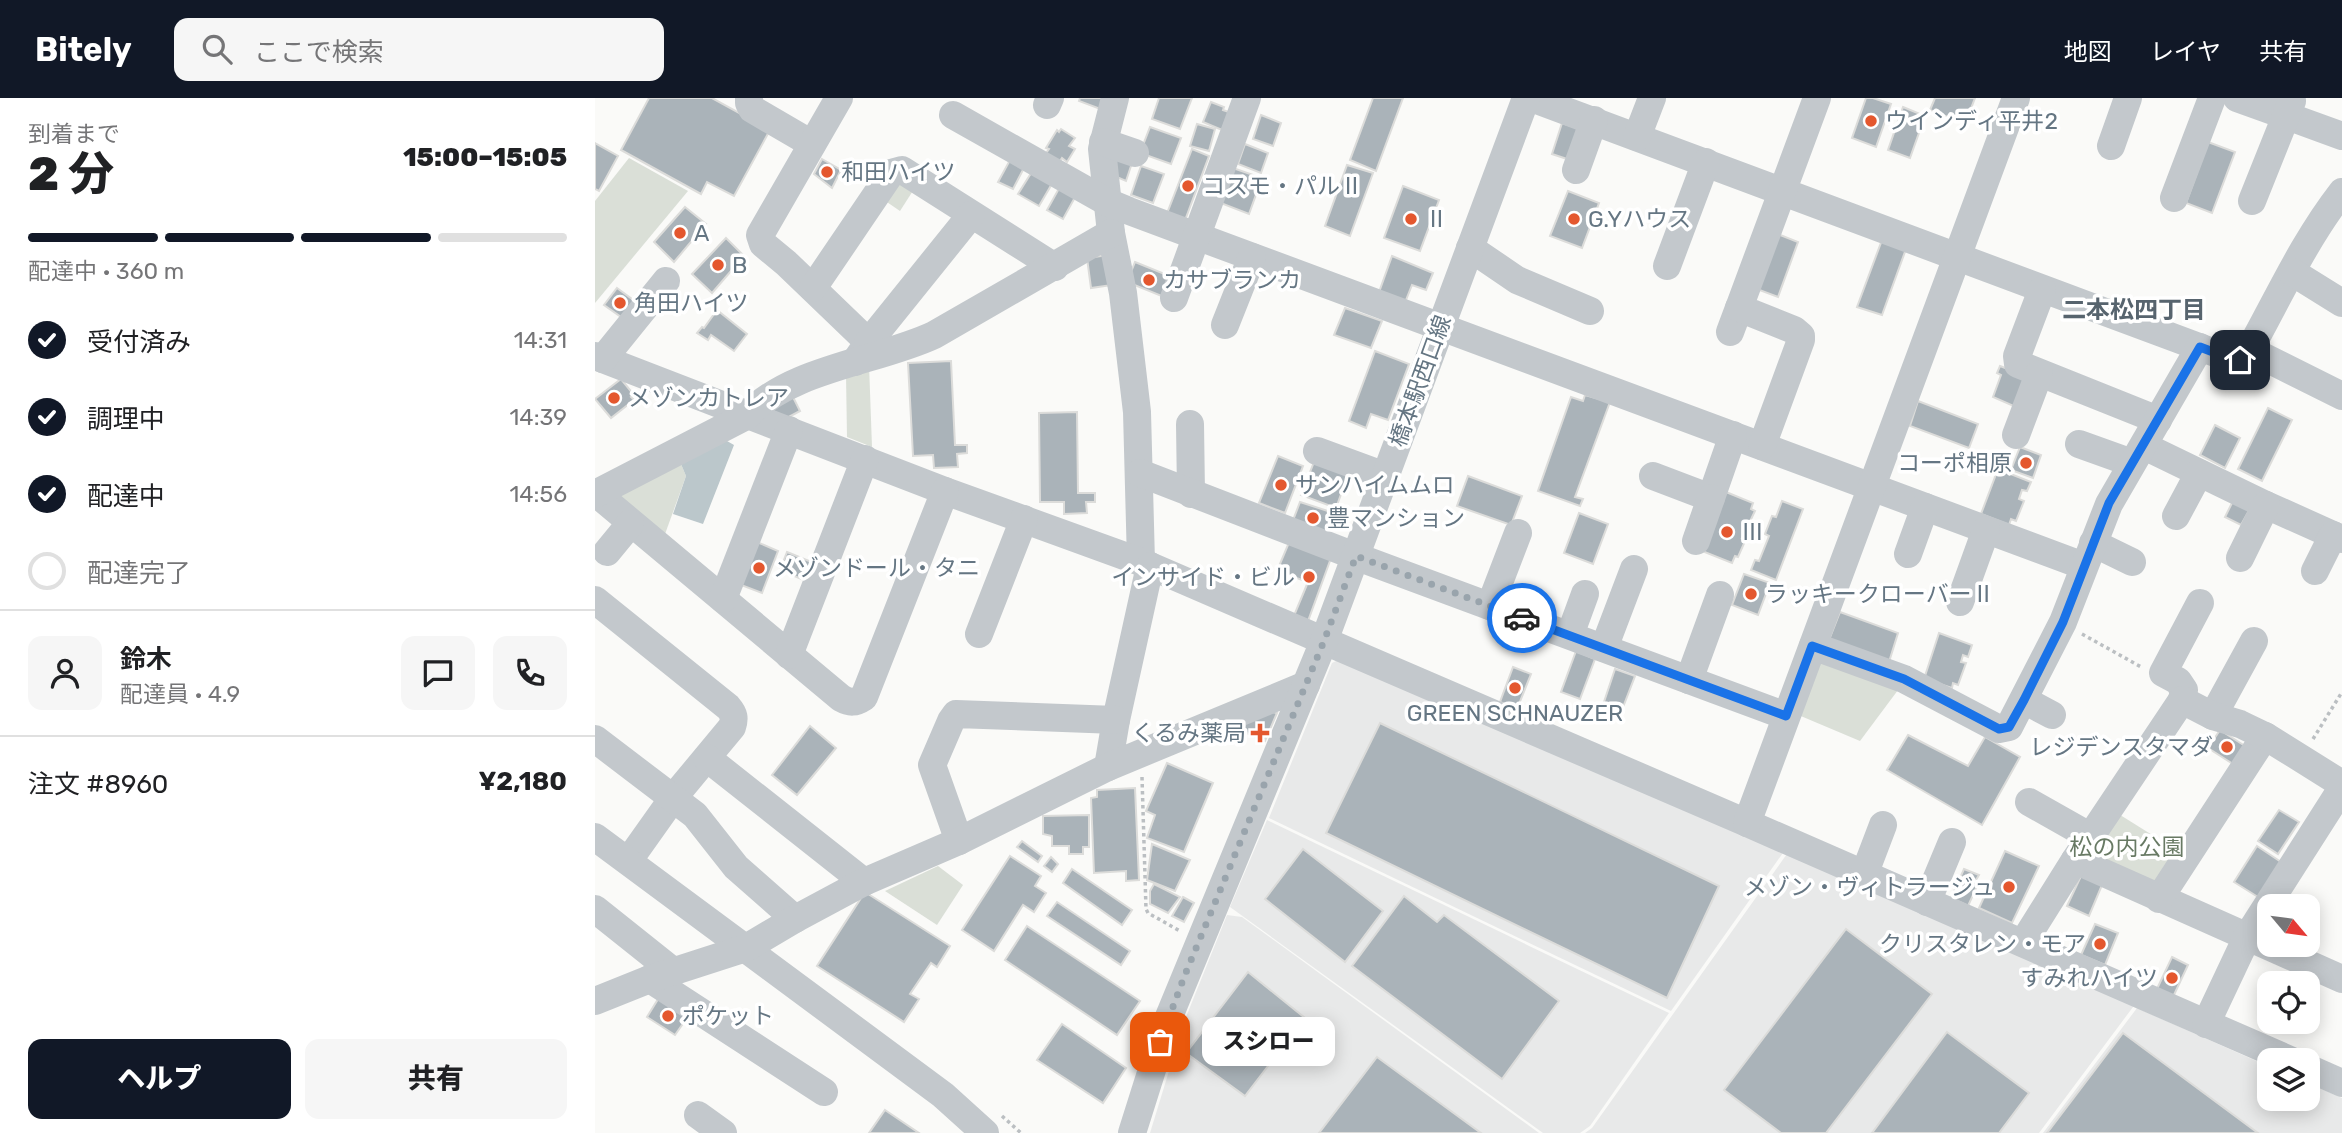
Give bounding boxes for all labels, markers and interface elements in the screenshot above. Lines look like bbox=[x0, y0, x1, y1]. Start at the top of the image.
search box bbox=[174, 18, 664, 81]
text: Bitely bbox=[35, 30, 132, 69]
icon: search bbox=[198, 30, 236, 68]
text: ここで検索 bbox=[254, 37, 384, 68]
text: 地図 bbox=[2064, 38, 2112, 66]
text: レイヤ bbox=[2150, 38, 2221, 66]
text: 共有 bbox=[2259, 38, 2307, 66]
place label: ウインディ平井2 bbox=[1885, 107, 2058, 135]
marker: ウインディ平井2 bbox=[1863, 113, 1879, 129]
text: 到着まで bbox=[28, 120, 120, 148]
text: 15:00–15:05 bbox=[403, 142, 567, 173]
text: 2 分 bbox=[28, 147, 114, 202]
place label: 和田ハイツ bbox=[841, 158, 956, 186]
marker: 和田ハイツ bbox=[819, 164, 835, 180]
place label: コスモ・パルⅡ bbox=[1202, 172, 1363, 200]
marker: コスモ・パルⅡ bbox=[1180, 178, 1196, 194]
place label: Ⅱ bbox=[1425, 205, 1448, 233]
place label: G.Yハウス bbox=[1588, 205, 1691, 233]
marker: Ⅱ bbox=[1403, 211, 1419, 227]
marker: G.Yハウス bbox=[1566, 211, 1582, 227]
place label: A bbox=[694, 219, 709, 247]
marker: A bbox=[672, 225, 688, 241]
place label: B bbox=[732, 251, 747, 279]
text: 配達中 · 360 m bbox=[28, 257, 184, 285]
marker: B bbox=[710, 257, 726, 273]
place label: カサブランカ bbox=[1163, 266, 1301, 294]
marker: カサブランカ bbox=[1141, 272, 1157, 288]
place label: 角田ハイツ bbox=[634, 289, 749, 317]
marker: 角田ハイツ bbox=[612, 295, 628, 311]
district label: 二本松四丁目 bbox=[2062, 296, 2206, 324]
street label: 橋本駅西口線 bbox=[1383, 311, 1457, 451]
icon: check bbox=[28, 321, 66, 359]
text: 14:31 bbox=[514, 326, 567, 354]
text: 受付済み bbox=[87, 327, 191, 358]
pin bbox=[2210, 330, 2270, 390]
icon: home bbox=[2221, 341, 2259, 379]
place label: メゾンカトレア bbox=[628, 384, 789, 412]
marker: メゾンカトレア bbox=[606, 390, 622, 406]
icon: check bbox=[28, 398, 66, 436]
text: 14:39 bbox=[510, 403, 567, 431]
text: 調理中 bbox=[87, 404, 165, 435]
place label: コーポ相原 bbox=[1897, 449, 2012, 477]
marker: コーポ相原 bbox=[2018, 455, 2034, 471]
place label: サンハイムムロ bbox=[1295, 471, 1455, 499]
icon: check bbox=[28, 475, 66, 513]
marker: サンハイムムロ bbox=[1273, 477, 1289, 493]
text: 14:56 bbox=[509, 480, 567, 508]
text: 配達中 bbox=[87, 481, 165, 512]
place label: 豊マンション bbox=[1327, 504, 1465, 532]
marker: 豊マンション bbox=[1305, 510, 1321, 526]
place label: Ⅲ bbox=[1741, 518, 1764, 546]
marker: Ⅲ bbox=[1719, 524, 1735, 540]
place label: メゾンドール・タニ bbox=[773, 554, 980, 582]
text: 配達完了 bbox=[87, 558, 191, 589]
marker: メゾンドール・タニ bbox=[751, 560, 767, 576]
place label: インサイド・ビル bbox=[1111, 563, 1295, 591]
marker: インサイド・ビル bbox=[1301, 569, 1317, 585]
place label: ラッキークローバーⅡ bbox=[1765, 580, 1995, 608]
courier bbox=[1487, 583, 1557, 653]
marker: ラッキークローバーⅡ bbox=[1743, 586, 1759, 602]
icon: car bbox=[1503, 599, 1541, 637]
button: person bbox=[28, 636, 102, 710]
button: chat bbox=[401, 636, 475, 710]
button: phone bbox=[493, 636, 567, 710]
text: 鈴木 bbox=[120, 644, 172, 675]
text: 配達員 · 4.9 bbox=[120, 680, 240, 708]
marker: GREEN SCHNAUZER bbox=[1507, 680, 1523, 696]
place label: GREEN SCHNAUZER bbox=[1407, 699, 1623, 727]
place label: くるみ薬局 bbox=[1131, 719, 1246, 747]
marker: くるみ薬局 bbox=[1252, 725, 1268, 741]
place label: レジデンスタマダ bbox=[2029, 733, 2213, 761]
marker: レジデンスタマダ bbox=[2219, 739, 2235, 755]
text: ¥2,180 bbox=[478, 766, 567, 797]
text: 注文 #8960 bbox=[28, 769, 168, 800]
park label: 松の内公園 bbox=[2070, 833, 2185, 861]
place label: メゾン・ヴィトラージュ bbox=[1744, 873, 1995, 901]
marker: メゾン・ヴィトラージュ bbox=[2001, 879, 2017, 895]
north arrow bbox=[2257, 894, 2321, 957]
map controls bbox=[2257, 894, 2320, 1111]
place label: クリスタレン・モア bbox=[1879, 930, 2086, 958]
marker: クリスタレン・モア bbox=[2092, 936, 2108, 952]
place label: すみれハイツ bbox=[2020, 964, 2158, 992]
marker: すみれハイツ bbox=[2164, 970, 2180, 986]
button: locate bbox=[2257, 971, 2320, 1034]
place label: ポケット bbox=[682, 1002, 774, 1030]
marker: ポケット bbox=[660, 1008, 676, 1024]
pin bbox=[1130, 1012, 1190, 1072]
callout: スシロー bbox=[1202, 1018, 1335, 1066]
icon: bag bbox=[1141, 1023, 1179, 1061]
text: スシロー bbox=[1223, 1027, 1315, 1055]
button: ヘルプ bbox=[28, 1039, 291, 1119]
button: 共有 bbox=[305, 1039, 567, 1119]
button: layers bbox=[2257, 1048, 2320, 1111]

